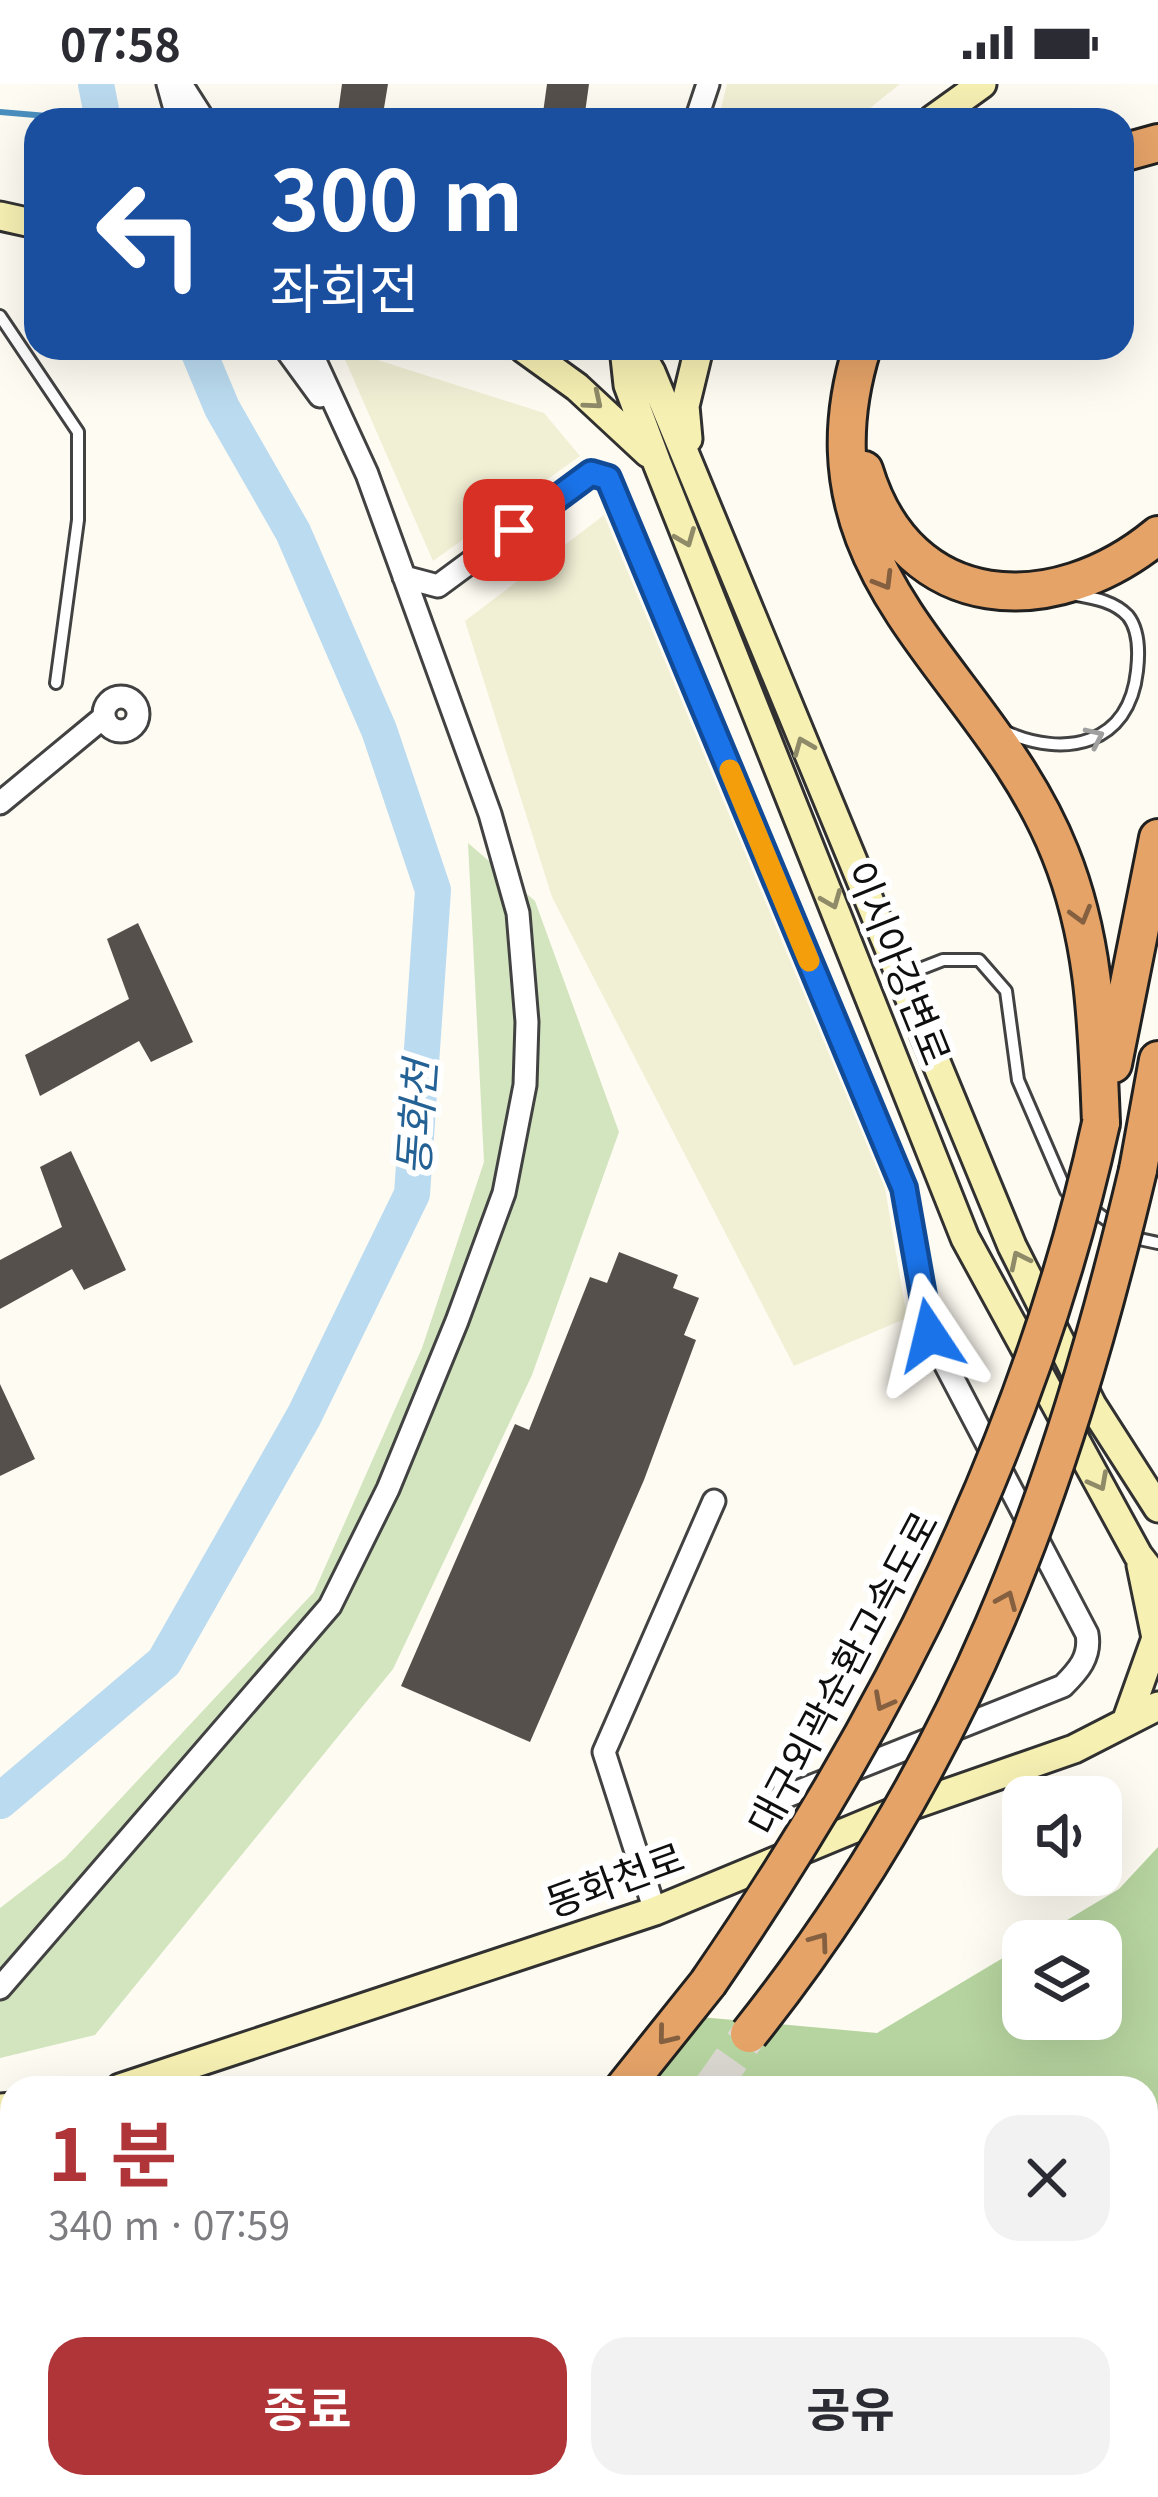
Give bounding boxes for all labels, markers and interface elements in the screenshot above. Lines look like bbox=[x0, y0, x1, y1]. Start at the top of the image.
text: 07:58 bbox=[60, 10, 181, 75]
text: 300 m bbox=[270, 134, 523, 255]
icon: left bbox=[72, 156, 228, 312]
text: 좌회전 bbox=[270, 246, 419, 325]
one-way arrow bbox=[580, 386, 602, 408]
pin bbox=[463, 479, 565, 581]
icon: arrive bbox=[481, 497, 547, 563]
one-way arrow bbox=[672, 527, 696, 548]
one-way arrow bbox=[870, 568, 893, 590]
one-way arrow bbox=[1082, 727, 1104, 751]
one-way arrow bbox=[793, 736, 817, 757]
street label: 이시아강변로 bbox=[834, 852, 967, 1072]
one-way arrow bbox=[817, 889, 842, 910]
one-way arrow bbox=[1066, 904, 1091, 925]
water label: 동화천 bbox=[379, 1053, 448, 1178]
one-way arrow bbox=[1010, 1251, 1033, 1272]
position arrow bbox=[867, 1272, 993, 1398]
one-way arrow bbox=[1085, 1470, 1108, 1491]
street label: 대구외곽순환고속도로 bbox=[731, 1500, 949, 1843]
one-way arrow bbox=[993, 1591, 1017, 1612]
one-way arrow bbox=[874, 1689, 897, 1711]
map controls bbox=[1002, 1776, 1122, 2040]
button: sound bbox=[1002, 1776, 1122, 1896]
street label: 동화천로 bbox=[537, 1826, 691, 1928]
button: layers bbox=[1002, 1920, 1122, 2040]
one-way arrow bbox=[805, 1933, 827, 1954]
one-way arrow bbox=[659, 2022, 680, 2044]
text: 1 분 bbox=[48, 2097, 177, 2202]
button: close bbox=[984, 2115, 1110, 2241]
text: 340 m · 07:59 bbox=[48, 2195, 290, 2251]
button: 종료 bbox=[48, 2337, 567, 2475]
button: 공유 bbox=[591, 2337, 1110, 2475]

